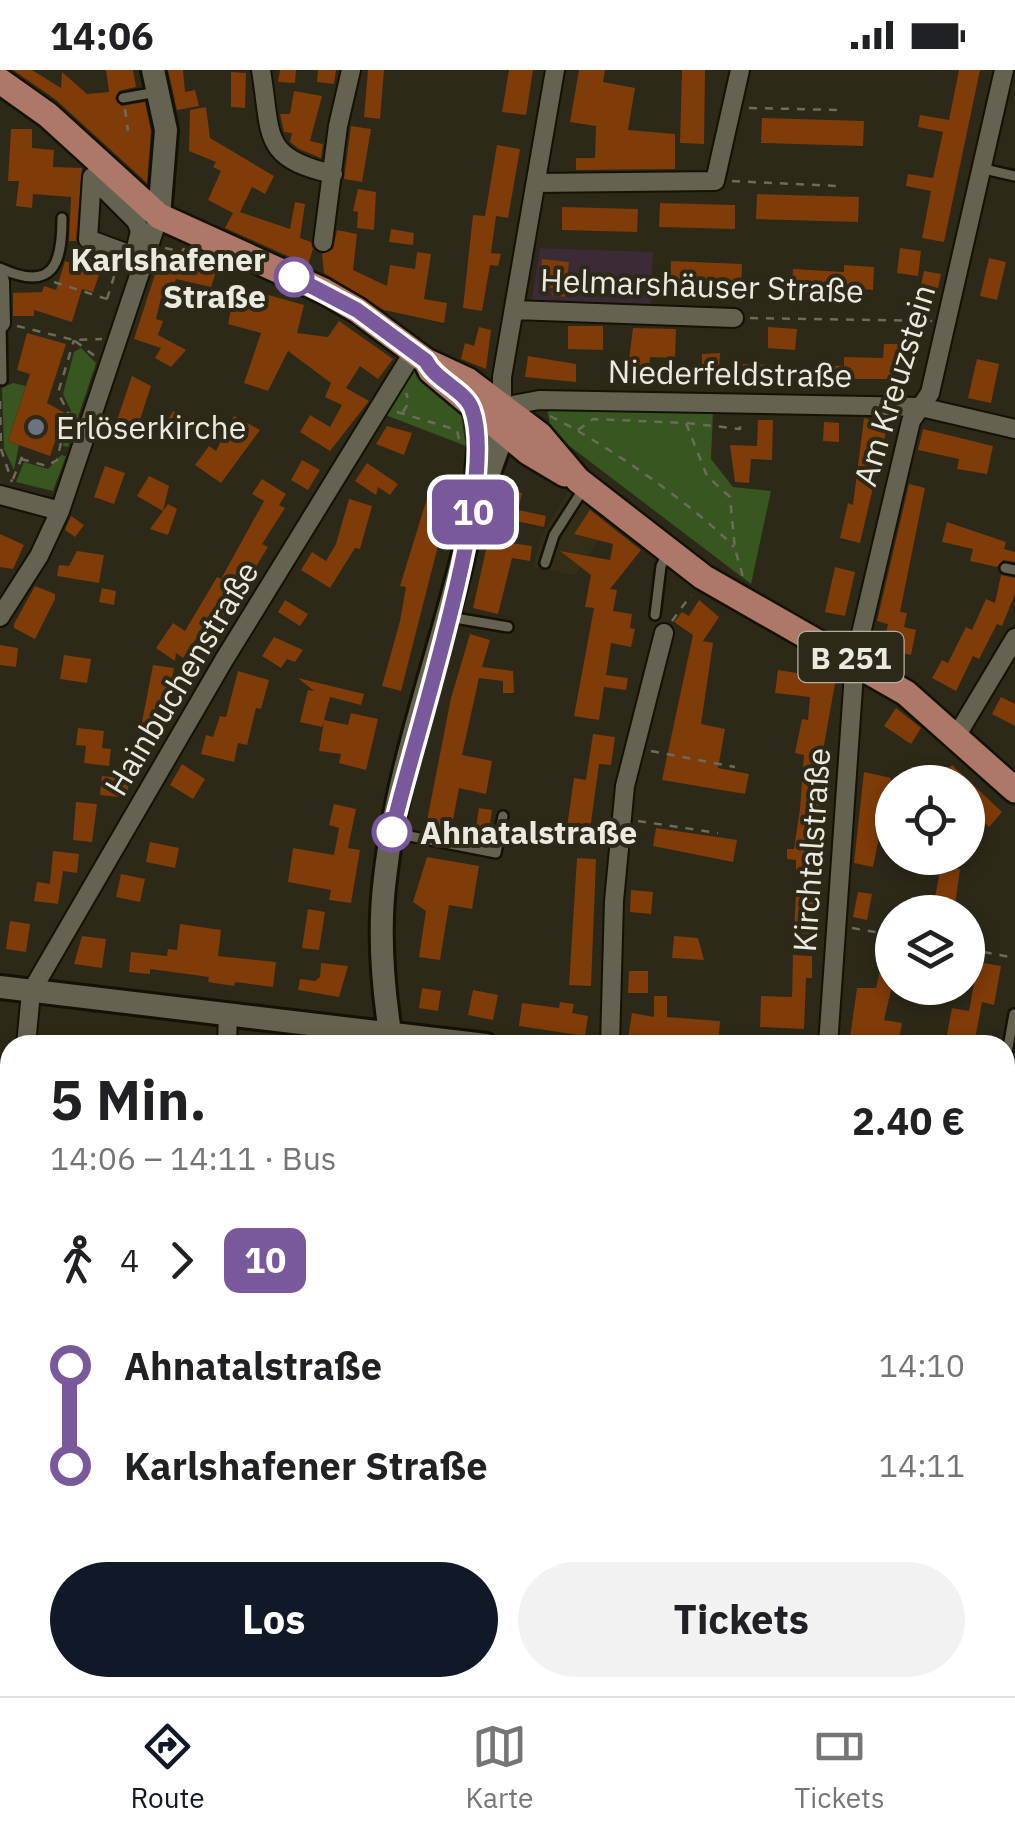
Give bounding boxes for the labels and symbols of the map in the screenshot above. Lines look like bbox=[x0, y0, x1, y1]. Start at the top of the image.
place label: Karlshafener Straße bbox=[70, 238, 266, 317]
marker: Karlshafener Straße bbox=[275, 258, 313, 296]
street label: Helmarshäuser Straße bbox=[540, 258, 864, 312]
street label: Am Kreuzstein bbox=[843, 279, 945, 491]
street label: Niederfeldstraße bbox=[607, 350, 853, 396]
place label: Erlöserkirche bbox=[56, 406, 246, 448]
marker: Erlöserkirche bbox=[25, 416, 47, 438]
line badge: 10 bbox=[428, 480, 518, 544]
street label: Hainbuchenstraße bbox=[94, 553, 268, 803]
road number: B 251 bbox=[798, 632, 904, 682]
street label: Kirchtalstraße bbox=[783, 747, 839, 953]
place label: Ahnatalstraße bbox=[420, 811, 637, 853]
marker: Ahnatalstraße bbox=[373, 813, 411, 851]

